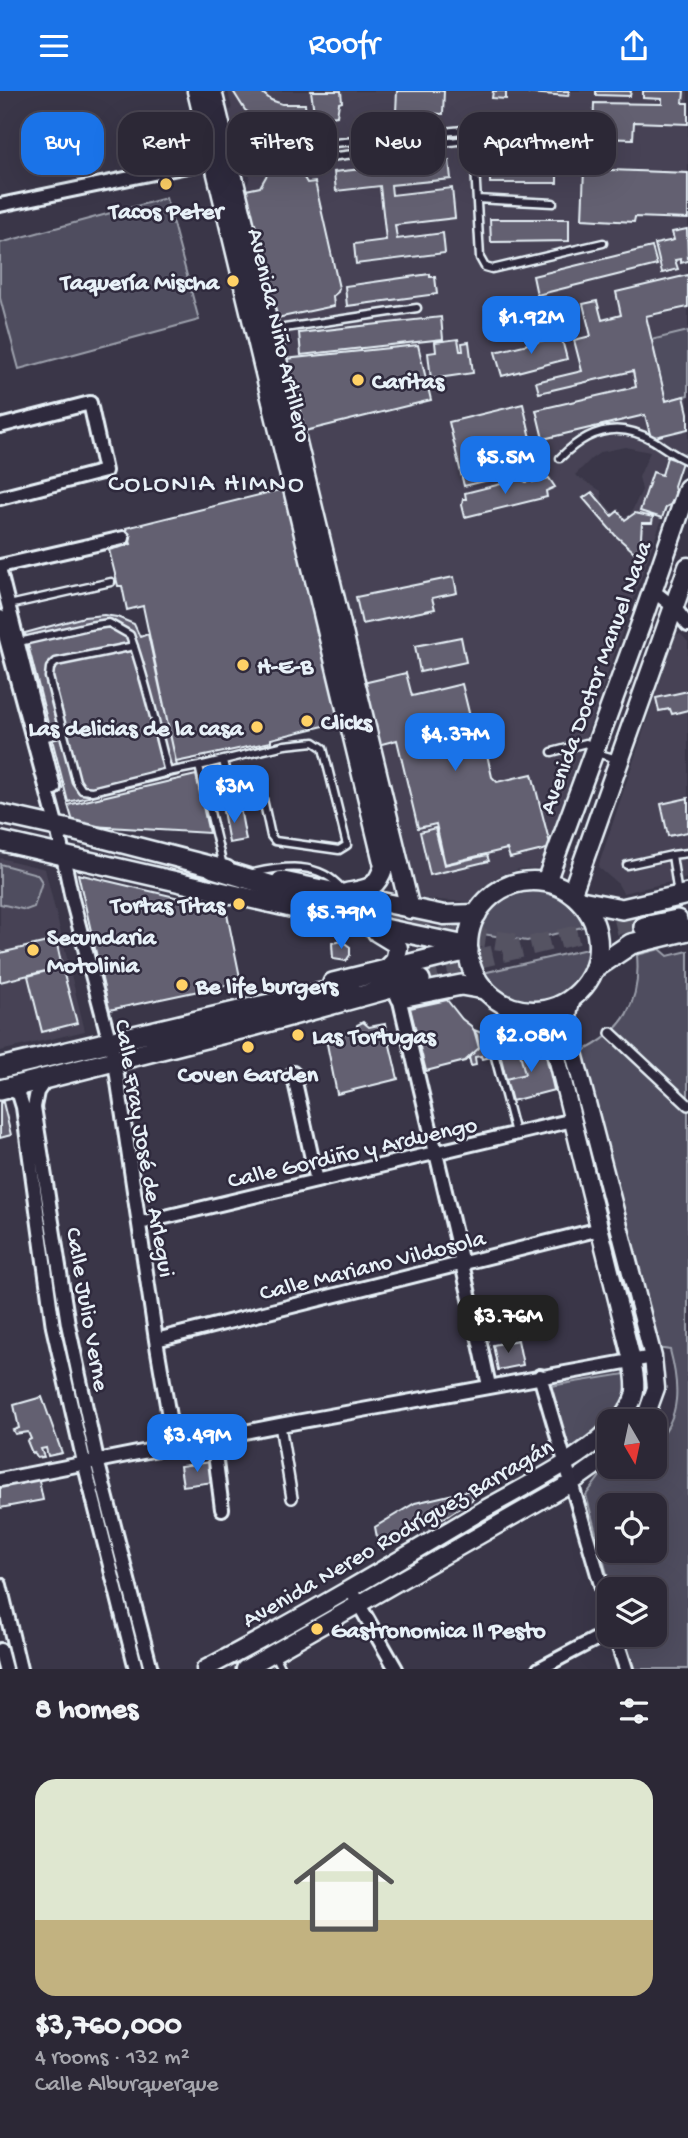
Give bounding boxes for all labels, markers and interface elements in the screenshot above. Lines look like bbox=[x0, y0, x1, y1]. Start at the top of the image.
icon: menu bbox=[35, 27, 73, 65]
text: Roofr bbox=[308, 27, 380, 65]
icon: share bbox=[615, 27, 653, 65]
chip: Buy bbox=[21, 112, 104, 175]
chip: Rent bbox=[118, 112, 213, 175]
chip: Filters bbox=[227, 112, 337, 175]
chip: New bbox=[351, 112, 445, 175]
chip: Apartment bbox=[459, 112, 616, 175]
marker: Tacos Peter bbox=[158, 176, 174, 192]
place label: Tacos Peter bbox=[107, 199, 226, 228]
street label: Avenida Niño Artillero bbox=[239, 226, 316, 446]
place label: Taquería Mischa bbox=[59, 270, 221, 299]
marker: Taquería Mischa bbox=[225, 273, 241, 289]
pin: $1.92M bbox=[474, 296, 588, 356]
text: $1.92M bbox=[498, 305, 564, 332]
place label: Caritas bbox=[372, 369, 445, 398]
marker: Caritas bbox=[350, 372, 366, 388]
pin: $5.5M bbox=[456, 437, 554, 496]
text: $5.5M bbox=[476, 445, 534, 472]
district label: COLONIA HIMNO bbox=[108, 470, 306, 501]
street label: Avenida Doctor Manuel Nava bbox=[534, 537, 660, 819]
place label: H-E-B bbox=[257, 654, 315, 683]
marker: H-E-B bbox=[235, 657, 251, 673]
place label: Clicks bbox=[321, 710, 373, 739]
marker: Clicks bbox=[299, 713, 315, 729]
pin: $4.37M bbox=[398, 713, 512, 773]
place label: Las delicias de la casa bbox=[28, 716, 245, 745]
marker: Las delicias de la casa bbox=[249, 719, 265, 735]
text: $4.37M bbox=[421, 722, 489, 749]
pin: $3M bbox=[200, 765, 268, 825]
text: $3M bbox=[215, 774, 253, 801]
pin: $5.79M bbox=[284, 891, 398, 951]
place label: Tortas Titas bbox=[109, 893, 226, 922]
marker: Tortas Titas bbox=[231, 896, 247, 912]
text: $5.79M bbox=[306, 900, 376, 927]
place label: Secundaria Motolinia bbox=[47, 925, 157, 982]
marker: Secundaria Motolinia bbox=[25, 942, 41, 958]
place label: Be life burgers bbox=[195, 974, 339, 1003]
marker: Be life burgers bbox=[174, 977, 190, 993]
pin: $2.08M bbox=[474, 1014, 588, 1074]
street label: Calle Fray José de Arlegui bbox=[106, 1017, 180, 1280]
text: $2.08M bbox=[496, 1023, 566, 1050]
place label: Las Tortugas bbox=[312, 1024, 437, 1053]
marker: Las Tortugas bbox=[290, 1027, 306, 1043]
marker: Coven Garden bbox=[240, 1039, 256, 1055]
place label: Coven Garden bbox=[178, 1062, 319, 1091]
street label: Calle Gordiño y Arduengo bbox=[225, 1112, 480, 1197]
street label: Calle Mariano Vildosola bbox=[257, 1225, 489, 1310]
street label: Calle Julio Verne bbox=[57, 1226, 114, 1394]
pin: $3.76M bbox=[451, 1295, 565, 1355]
text: $3.76M bbox=[473, 1304, 543, 1331]
north arrow bbox=[597, 1409, 667, 1479]
map controls bbox=[597, 1409, 667, 1647]
pin: $3.49M bbox=[140, 1415, 254, 1474]
text: $3.49M bbox=[163, 1423, 231, 1450]
street label: Avenida Nereo Rodríguez Barragán bbox=[238, 1434, 560, 1636]
button: locate bbox=[597, 1493, 667, 1563]
button: layers bbox=[597, 1577, 667, 1647]
place label: Gastronomica Il Pesto bbox=[331, 1618, 546, 1647]
marker: Gastronomica Il Pesto bbox=[309, 1621, 325, 1637]
icon: filters bbox=[615, 1692, 653, 1730]
text: 8 homes bbox=[35, 1694, 138, 1729]
icon: home bbox=[281, 1824, 407, 1950]
text: $3,760,000 bbox=[35, 2010, 182, 2045]
text: 4 rooms · 132 m² bbox=[35, 2045, 190, 2072]
text: Calle Alburquerque bbox=[35, 2072, 218, 2099]

